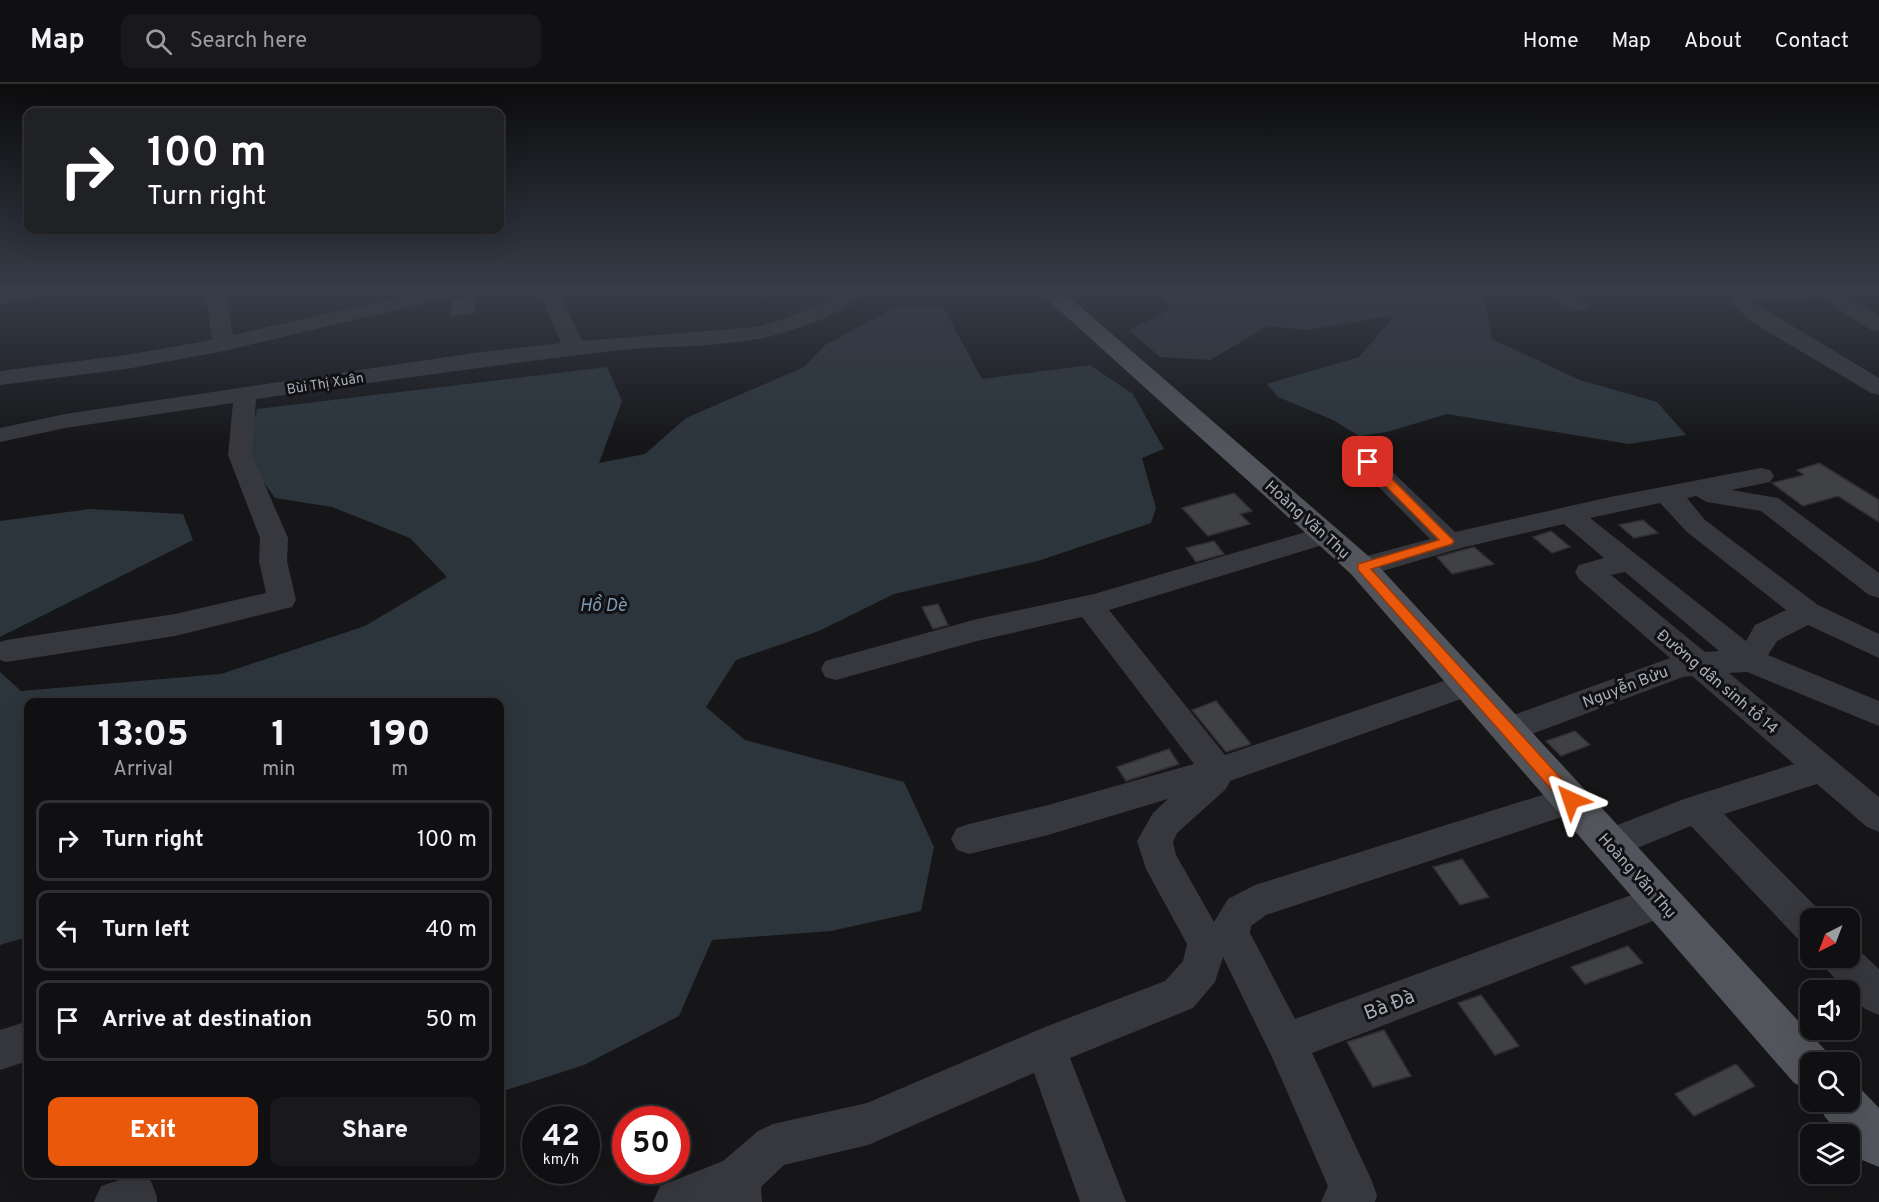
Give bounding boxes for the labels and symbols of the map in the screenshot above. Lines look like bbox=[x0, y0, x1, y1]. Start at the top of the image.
street label: Bùi Thị Xuân bbox=[286, 370, 365, 399]
pin bbox=[1342, 436, 1393, 487]
street label: Hoàng Văn Thụ bbox=[1260, 477, 1353, 564]
water label: Hồ Dè bbox=[580, 594, 627, 618]
street label: Đường dân sinh tổ 14 bbox=[1652, 624, 1783, 739]
street label: Nguyễn Bửu bbox=[1579, 660, 1671, 713]
position arrow bbox=[1539, 768, 1603, 832]
street label: Hoàng Văn Thụ bbox=[1593, 830, 1680, 923]
north arrow bbox=[1800, 908, 1860, 968]
street label: Bà Đà bbox=[1361, 984, 1419, 1027]
speed limit sign: 50 bbox=[612, 1106, 690, 1184]

